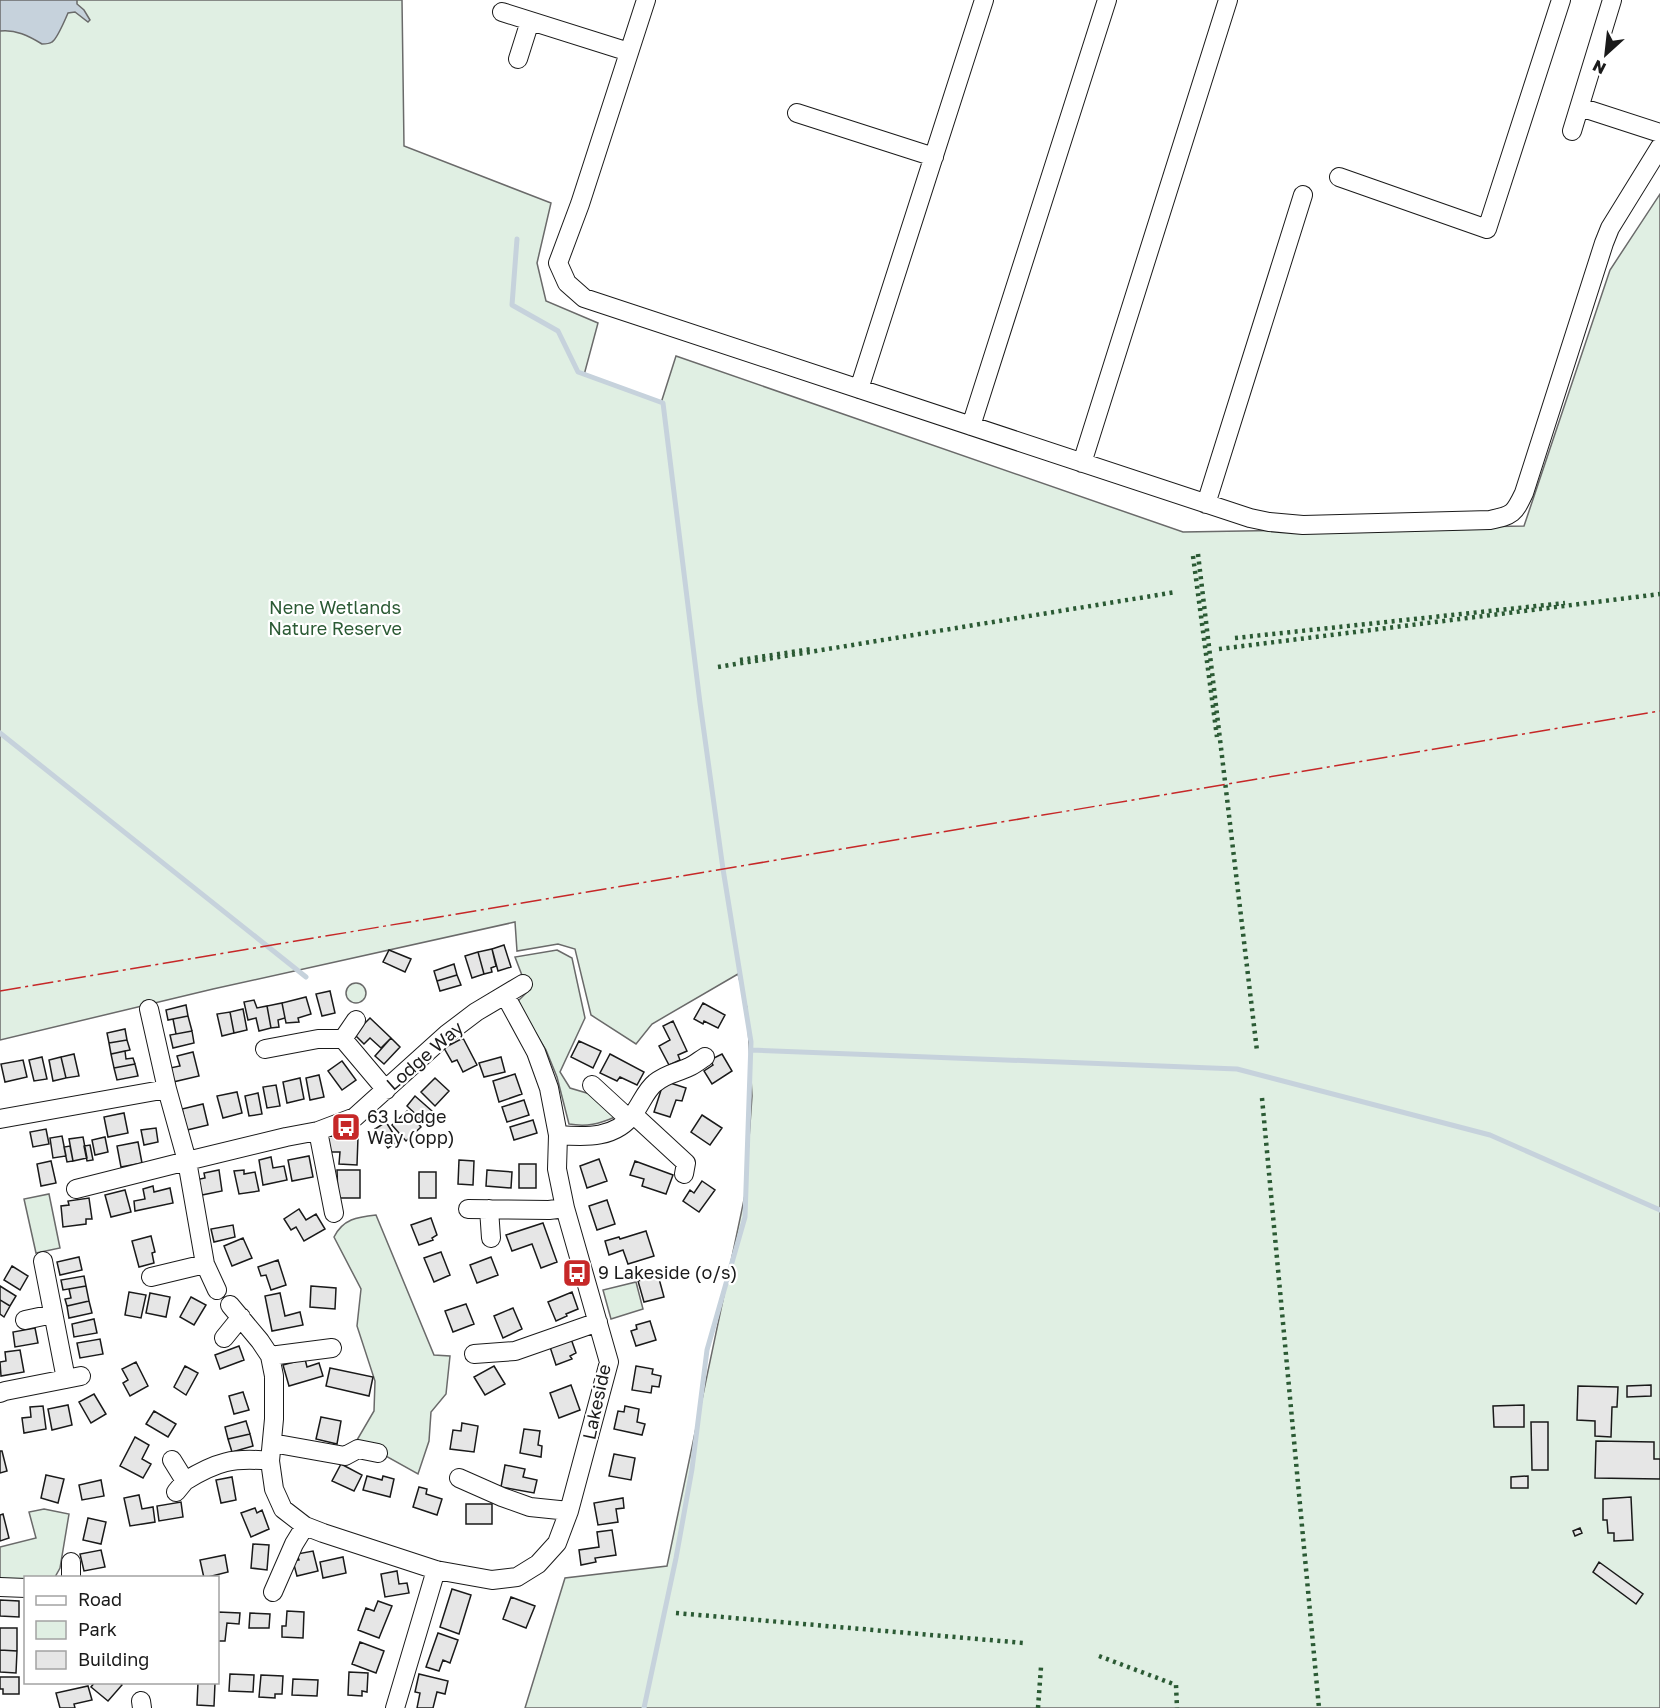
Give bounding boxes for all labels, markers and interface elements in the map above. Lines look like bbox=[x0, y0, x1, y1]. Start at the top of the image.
north arrow bbox=[1576, 24, 1636, 84]
text: N bbox=[1589, 56, 1609, 79]
park label: Nene Wetlands Nature Reserve bbox=[268, 596, 402, 639]
street label: Lodge Way bbox=[381, 1016, 467, 1095]
place label: 63 Lodge Way (opp) bbox=[367, 1105, 455, 1148]
bus stop icon: 63 Lodge Way (opp) bbox=[330, 1111, 362, 1143]
bus stop icon: 9 Lakeside (o/s) bbox=[561, 1257, 593, 1289]
place label: 9 Lakeside (o/s) bbox=[598, 1261, 737, 1283]
street label: Lakeside bbox=[577, 1362, 615, 1442]
legend bbox=[24, 1576, 219, 1684]
text: Road bbox=[78, 1588, 122, 1610]
text: Park bbox=[78, 1618, 117, 1640]
text: Building bbox=[78, 1648, 149, 1670]

